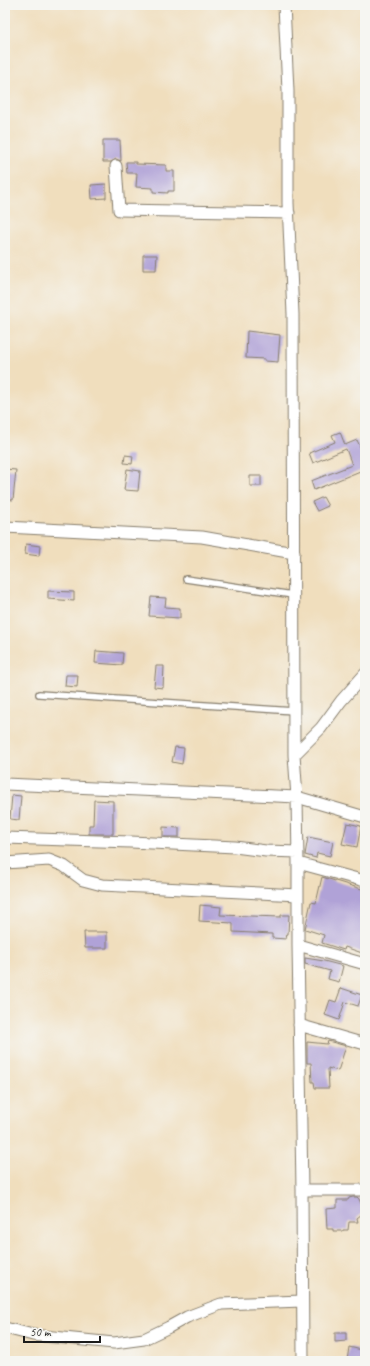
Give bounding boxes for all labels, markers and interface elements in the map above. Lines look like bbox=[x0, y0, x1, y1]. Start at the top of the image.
scale bar bbox=[24, 1318, 100, 1344]
text: 50 m bbox=[30, 1324, 52, 1340]

